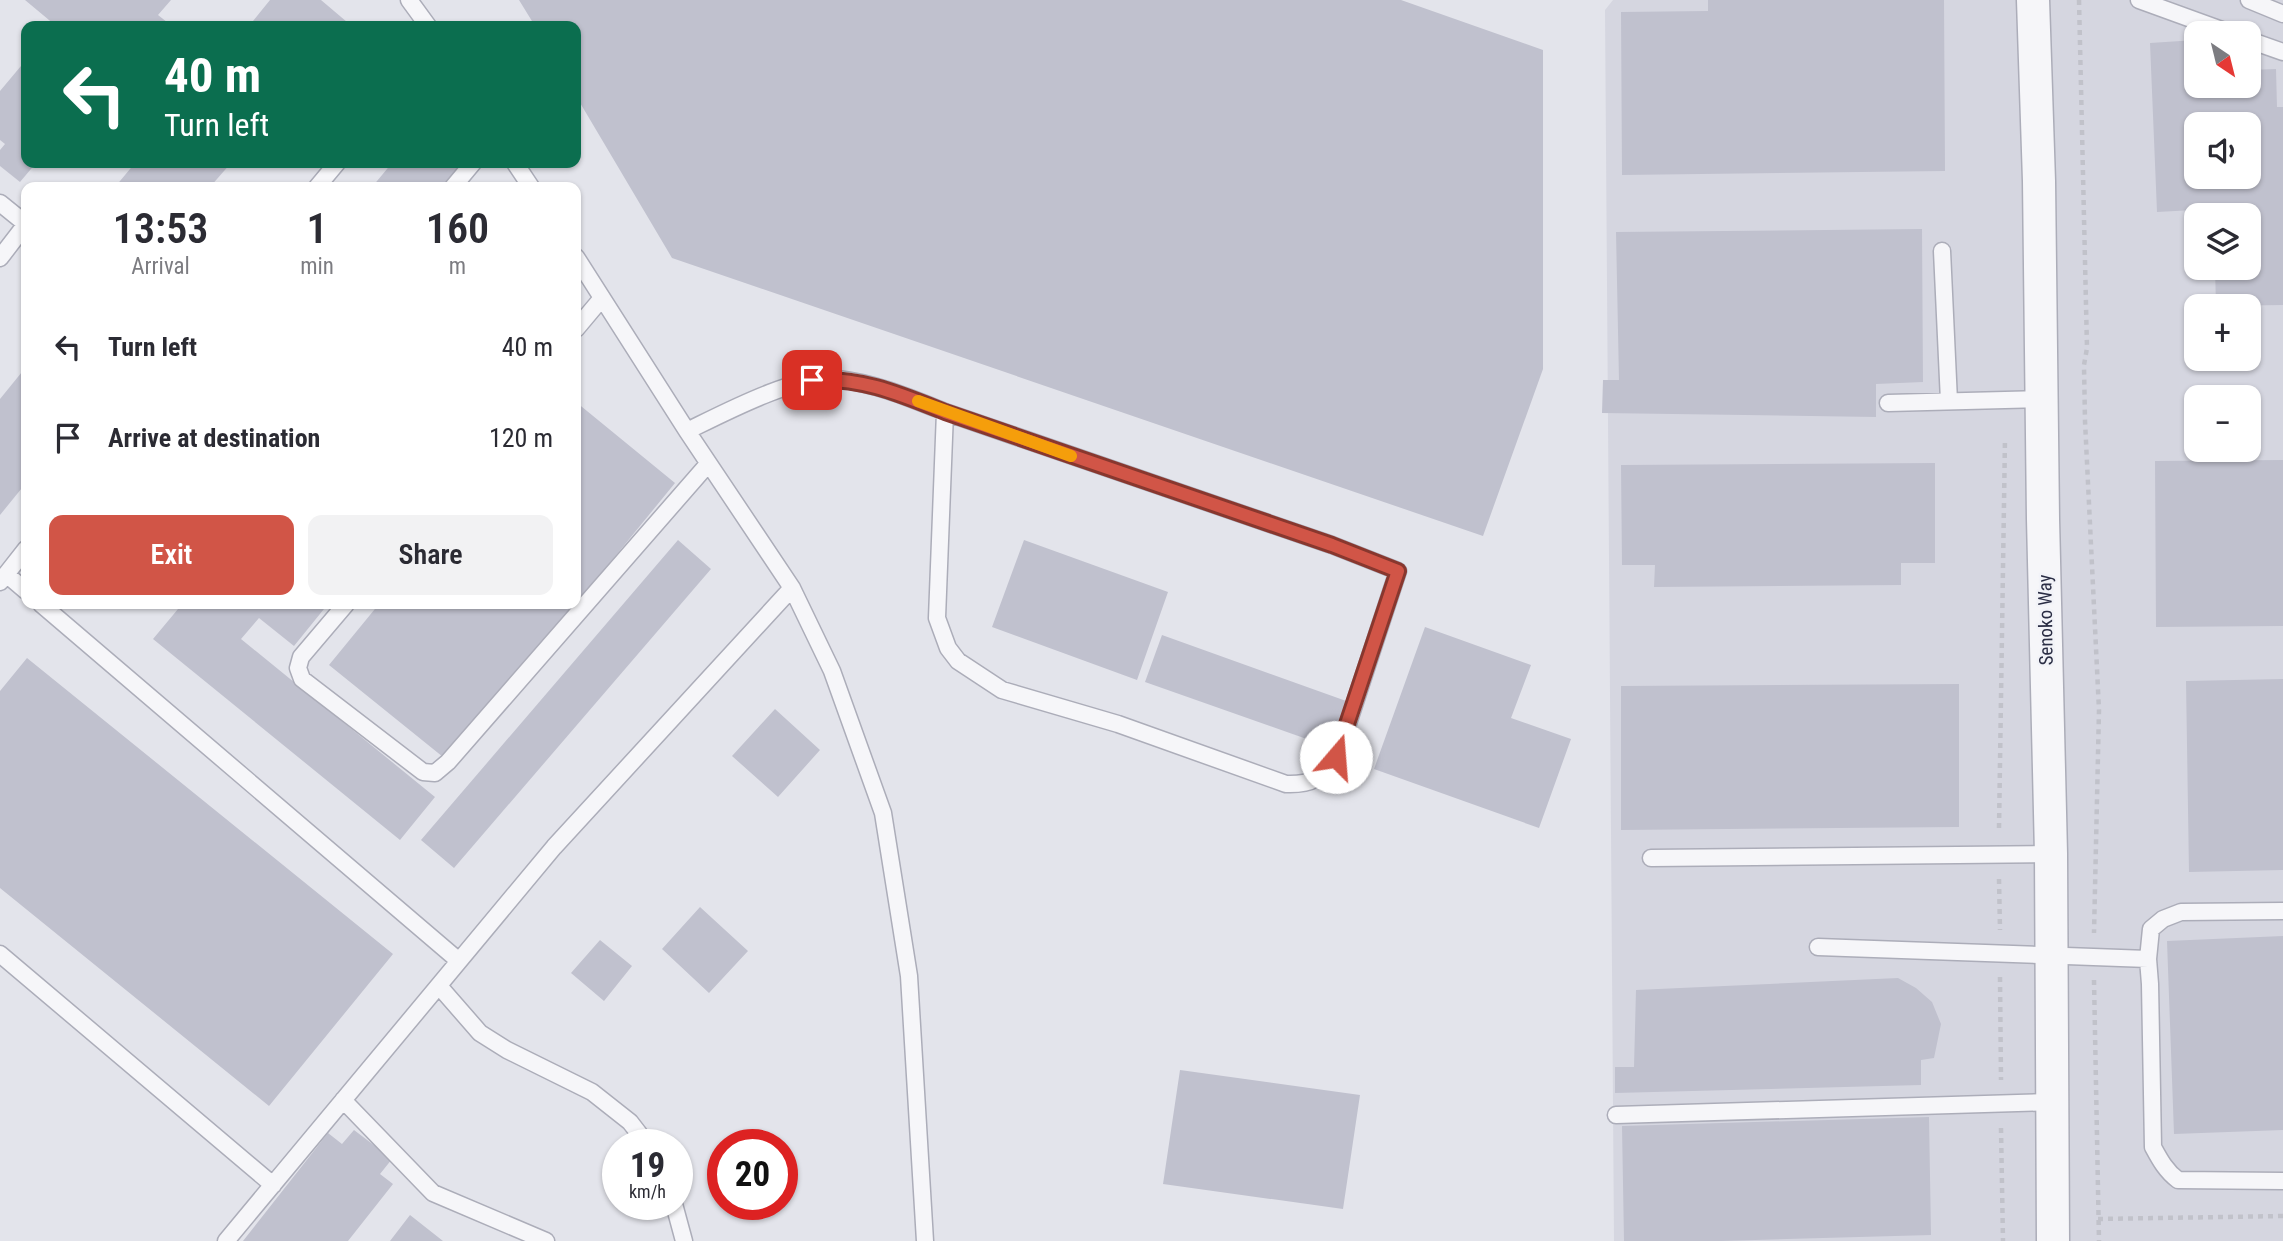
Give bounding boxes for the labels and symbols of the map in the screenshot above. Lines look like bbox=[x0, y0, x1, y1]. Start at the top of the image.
north arrow bbox=[2184, 21, 2261, 98]
pin bbox=[782, 350, 842, 410]
street label: Senoko Way bbox=[2033, 574, 2058, 666]
position arrow bbox=[1299, 720, 1373, 794]
speed limit sign: 20 bbox=[707, 1129, 798, 1220]

